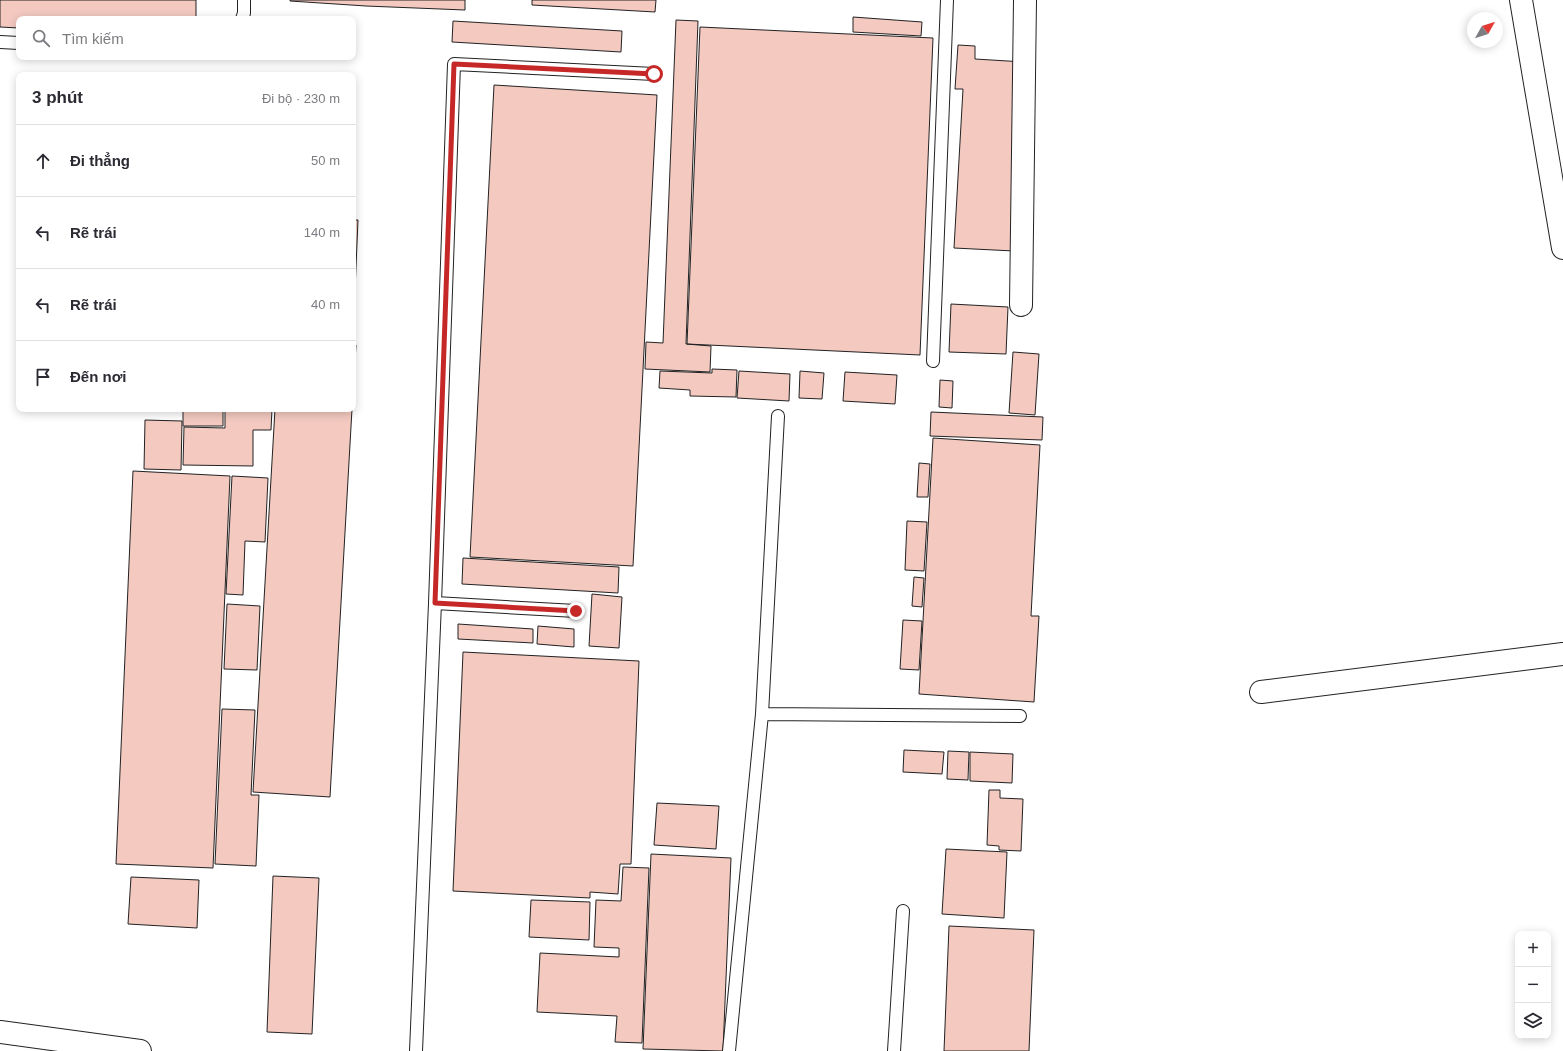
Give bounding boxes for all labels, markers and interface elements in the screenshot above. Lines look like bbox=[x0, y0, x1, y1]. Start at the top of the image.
north arrow bbox=[1467, 12, 1503, 48]
search box bbox=[16, 16, 356, 60]
icon: search bbox=[30, 27, 52, 49]
text: Tìm kiếm bbox=[62, 30, 124, 47]
route start bbox=[645, 65, 663, 83]
text: 3 phút bbox=[32, 88, 83, 107]
text: Đi bộ · 230 m bbox=[262, 91, 340, 106]
icon: ahead bbox=[32, 150, 54, 172]
text: Đi thẳng bbox=[70, 152, 130, 169]
text: 50 m bbox=[311, 153, 340, 168]
icon: left bbox=[32, 222, 54, 244]
text: Rẽ trái bbox=[70, 224, 117, 241]
text: 140 m bbox=[304, 225, 340, 240]
icon: left bbox=[32, 294, 54, 316]
text: Rẽ trái bbox=[70, 296, 117, 313]
text: 40 m bbox=[311, 297, 340, 312]
icon: arrive bbox=[32, 366, 54, 388]
text: Đến nơi bbox=[70, 368, 127, 385]
route end bbox=[567, 602, 585, 620]
map controls bbox=[1515, 931, 1551, 1039]
button: + bbox=[1515, 931, 1551, 967]
button: − bbox=[1515, 967, 1551, 1003]
button: layers bbox=[1515, 1003, 1551, 1039]

